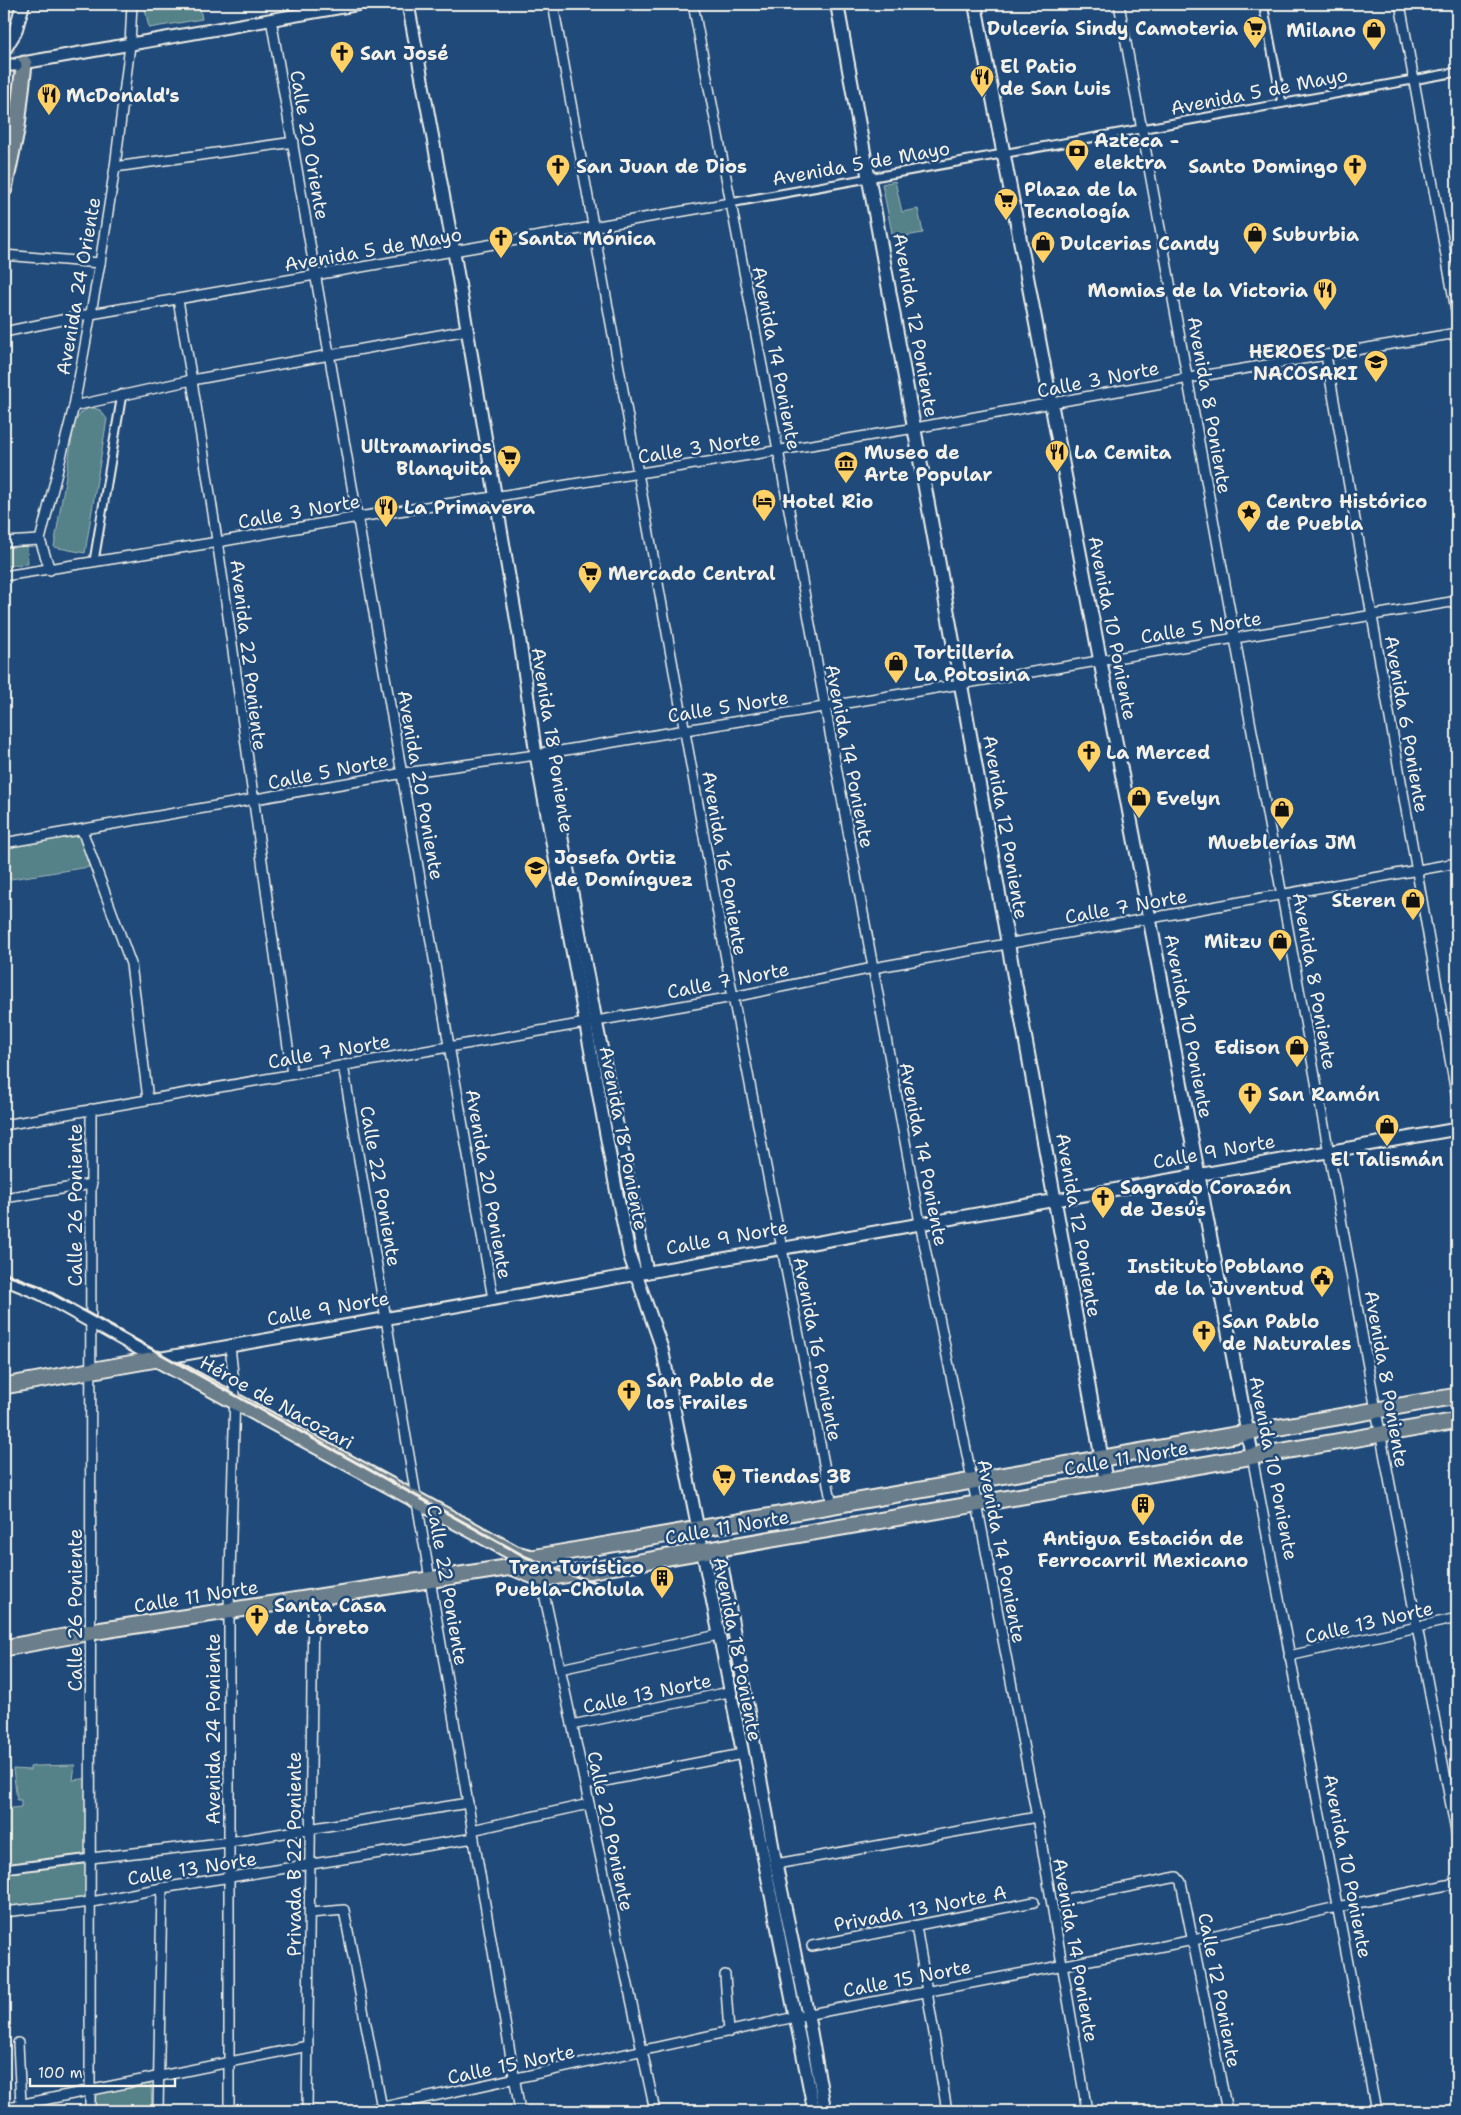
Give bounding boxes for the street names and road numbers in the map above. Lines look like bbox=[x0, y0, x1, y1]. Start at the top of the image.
street label: Avenida 5 de Mayo bbox=[1168, 62, 1350, 121]
street label: Calle 20 Oriente bbox=[284, 68, 335, 222]
street label: Avenida 5 de Mayo bbox=[770, 136, 952, 191]
street label: Avenida 24 Oriente bbox=[51, 195, 106, 377]
street label: Avenida 5 de Mayo bbox=[282, 222, 464, 277]
street label: Avenida 12 Poniente bbox=[887, 231, 944, 419]
street label: Avenida 14 Poniente bbox=[746, 264, 807, 452]
street label: Avenida 8 Poniente bbox=[1182, 314, 1237, 496]
street label: Calle 3 Norte bbox=[1035, 355, 1161, 404]
street label: Calle 3 Norte bbox=[636, 425, 762, 470]
street label: Calle 3 Norte bbox=[236, 488, 362, 535]
street label: Avenida 10 Poniente bbox=[1082, 534, 1143, 722]
street label: Avenida 22 Poniente bbox=[224, 558, 273, 752]
street label: Calle 5 Norte bbox=[1139, 606, 1263, 649]
street label: Avenida 6 Poniente bbox=[1379, 633, 1434, 815]
street label: Avenida 18 Poniente bbox=[526, 646, 579, 835]
street label: Avenida 14 Poniente bbox=[819, 662, 880, 850]
street label: Calle 5 Norte bbox=[666, 685, 790, 728]
street label: Avenida 20 Poniente bbox=[392, 688, 450, 882]
street label: Avenida 12 Poniente bbox=[977, 733, 1034, 921]
street label: Calle 5 Norte bbox=[266, 748, 390, 795]
street label: Avenida 16 Poniente bbox=[696, 769, 753, 957]
street label: Calle 7 Norte bbox=[1063, 883, 1189, 930]
street label: Avenida 8 Poniente bbox=[1287, 890, 1342, 1072]
street label: Avenida 10 Poniente bbox=[1158, 932, 1219, 1120]
street label: Calle 7 Norte bbox=[665, 956, 791, 1005]
street label: Calle 7 Norte bbox=[266, 1028, 392, 1075]
street label: Avenida 18 Poniente bbox=[593, 1044, 654, 1232]
street label: Avenida 14 Poniente bbox=[893, 1060, 954, 1248]
street label: Avenida 20 Poniente bbox=[460, 1087, 518, 1281]
street label: Calle 22 Poniente bbox=[354, 1104, 407, 1268]
street label: Calle 26 Poniente bbox=[63, 1124, 88, 1286]
street label: Calle 9 Norte bbox=[1151, 1128, 1277, 1175]
street label: Avenida 12 Poniente bbox=[1050, 1131, 1107, 1319]
street label: Calle 9 Norte bbox=[664, 1214, 790, 1261]
street label: Avenida 16 Poniente bbox=[787, 1255, 848, 1443]
street label: Calle 9 Norte bbox=[265, 1285, 391, 1332]
street label: Avenida 8 Poniente bbox=[1359, 1288, 1414, 1470]
street label: Héroe de Nacozari bbox=[195, 1350, 358, 1455]
street label: Avenida 10 Poniente bbox=[1243, 1374, 1304, 1562]
street label: Calle 11 Norte bbox=[1062, 1435, 1190, 1482]
street label: Avenida 14 Poniente bbox=[971, 1457, 1032, 1645]
street label: Calle 22 Poniente bbox=[421, 1503, 474, 1667]
street label: Calle 11 Norte bbox=[663, 1504, 791, 1551]
street label: Calle 26 Poniente bbox=[63, 1529, 88, 1691]
street label: Avenida 18 Poniente bbox=[707, 1555, 768, 1743]
street label: Calle 11 Norte bbox=[132, 1574, 260, 1619]
street label: Calle 13 Norte bbox=[1303, 1596, 1436, 1649]
street label: Avenida 24 Poniente bbox=[201, 1633, 226, 1825]
street label: Calle 13 Norte bbox=[580, 1668, 714, 1719]
street label: Calle 20 Poniente bbox=[581, 1749, 640, 1913]
street label: Privada B 22 Poniente bbox=[282, 1752, 307, 1956]
street label: Avenida 10 Poniente bbox=[1317, 1772, 1378, 1960]
street label: Calle 13 Norte bbox=[125, 1846, 259, 1891]
street label: Avenida 14 Poniente bbox=[1047, 1856, 1104, 2044]
street label: Privada 13 Norte A bbox=[832, 1879, 1009, 1938]
street label: Calle 12 Poniente bbox=[1192, 1911, 1247, 2070]
street label: Calle 15 Norte bbox=[841, 1954, 973, 2003]
street label: Calle 15 Norte bbox=[445, 2039, 577, 2090]

